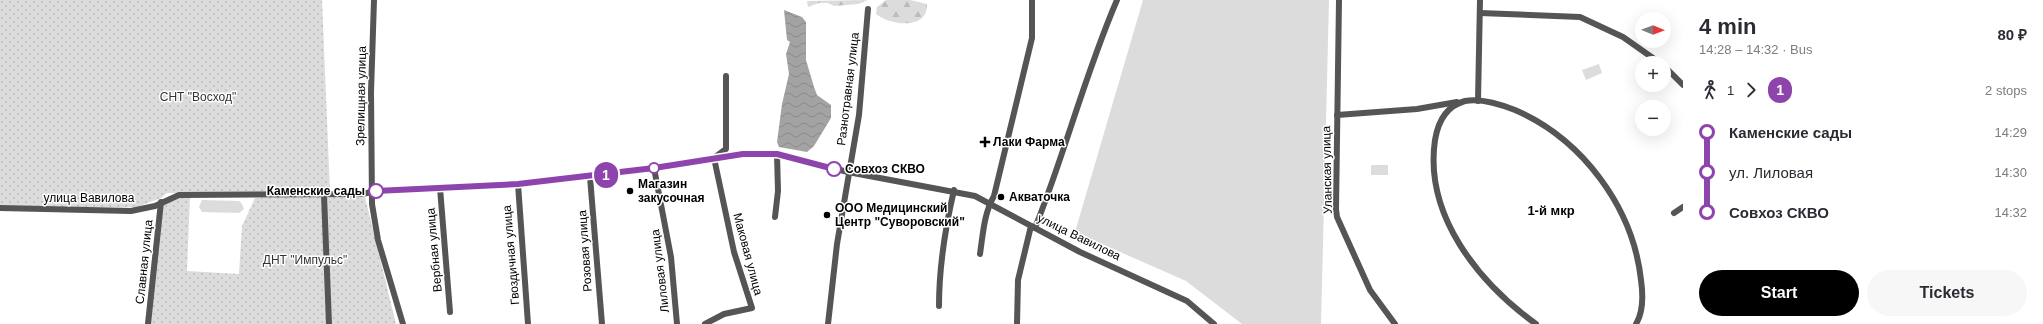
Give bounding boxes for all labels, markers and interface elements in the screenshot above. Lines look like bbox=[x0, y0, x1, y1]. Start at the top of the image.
north arrow bbox=[1635, 12, 1671, 48]
map controls bbox=[1635, 12, 1671, 136]
text: 4 min bbox=[1699, 14, 1756, 39]
text: 80 ₽ bbox=[1997, 26, 2027, 43]
street label: Разнотравная улица bbox=[834, 31, 862, 146]
text: 14:28 – 14:32 · Bus bbox=[1699, 42, 1812, 57]
street label: Зрелищная улица bbox=[353, 46, 369, 146]
button: + bbox=[1635, 56, 1671, 92]
icon: walk bbox=[1699, 79, 1721, 101]
icon: forward bbox=[1740, 79, 1762, 101]
text: 1 bbox=[1776, 82, 1784, 98]
text: 1 bbox=[1727, 83, 1734, 98]
text: 2 stops bbox=[1985, 83, 2027, 98]
park label: СНТ "Восход" bbox=[160, 90, 236, 104]
button: − bbox=[1635, 100, 1671, 136]
text: Каменские сады bbox=[1729, 124, 1852, 141]
street label: Уланская улица bbox=[1319, 125, 1335, 214]
text: 14:29 bbox=[1994, 125, 2027, 140]
place label: Лаки Фарма bbox=[993, 135, 1065, 149]
marker: Лаки Фарма bbox=[980, 137, 990, 147]
marker: Совхоз СКВО bbox=[826, 161, 842, 177]
line badge: 1 bbox=[593, 162, 619, 188]
unlabelled marker bbox=[648, 162, 660, 174]
place label: Совхоз СКВО bbox=[845, 162, 925, 176]
text: ул. Лиловая bbox=[1729, 164, 1813, 181]
text: 14:30 bbox=[1994, 165, 2027, 180]
text: 1 bbox=[602, 167, 610, 183]
place label: Магазин закусочная bbox=[638, 177, 704, 205]
marker: Каменские сады bbox=[368, 183, 384, 199]
place label: Каменские сады bbox=[267, 184, 365, 198]
marker: Магазин закусочная bbox=[625, 186, 635, 196]
place label: Акваточка bbox=[1009, 190, 1070, 204]
street label: улица Вавилова bbox=[44, 191, 135, 205]
marker: Акваточка bbox=[996, 192, 1006, 202]
place label: ООО Медицинский Центр "Суворовский" bbox=[835, 201, 965, 229]
district label: 1-й мкр bbox=[1527, 203, 1575, 218]
street label: Гвоздичная улица bbox=[500, 204, 522, 305]
text: Совхоз СКВО bbox=[1729, 204, 1829, 221]
text: 14:32 bbox=[1994, 205, 2027, 220]
street label: Вербная улица bbox=[423, 207, 445, 293]
street label: Розовая улица bbox=[575, 209, 595, 292]
marker: ООО Медицинский Центр "Суворовский" bbox=[822, 210, 832, 220]
street label: Маковая улица bbox=[730, 211, 766, 297]
street label: улица Вавилова bbox=[1035, 211, 1123, 263]
street label: Славная улица bbox=[133, 219, 155, 305]
street label: Лиловая улица bbox=[648, 228, 672, 314]
park label: ДНТ "Импульс" bbox=[263, 253, 347, 267]
button: Start bbox=[1699, 270, 1859, 316]
button: Tickets bbox=[1867, 270, 2027, 316]

